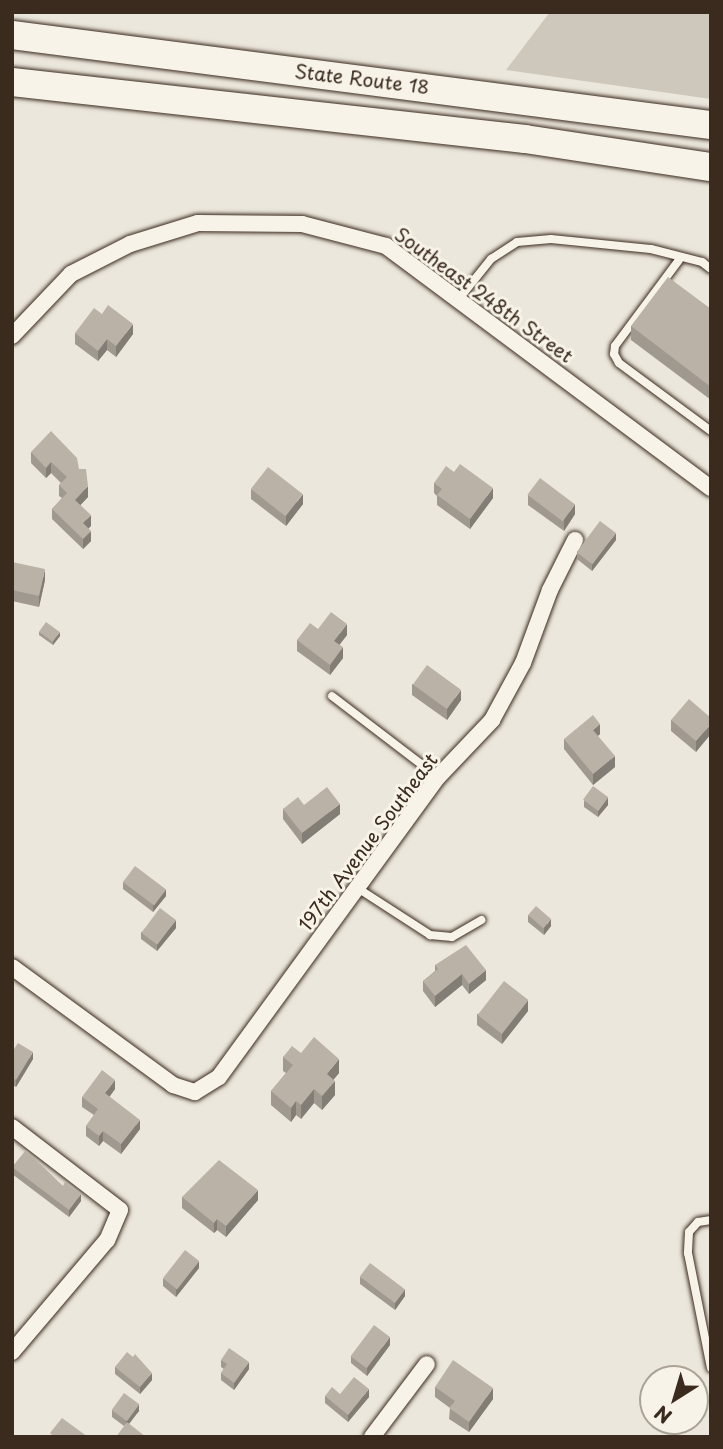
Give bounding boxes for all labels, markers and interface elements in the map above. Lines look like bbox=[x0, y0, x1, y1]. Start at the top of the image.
street label: State Route 18 bbox=[294, 60, 430, 98]
street label: Southeast 248th Street bbox=[390, 223, 578, 367]
street label: 197th Avenue Southeast bbox=[294, 749, 442, 935]
north arrow bbox=[639, 1365, 709, 1435]
text: N bbox=[648, 1399, 677, 1431]

